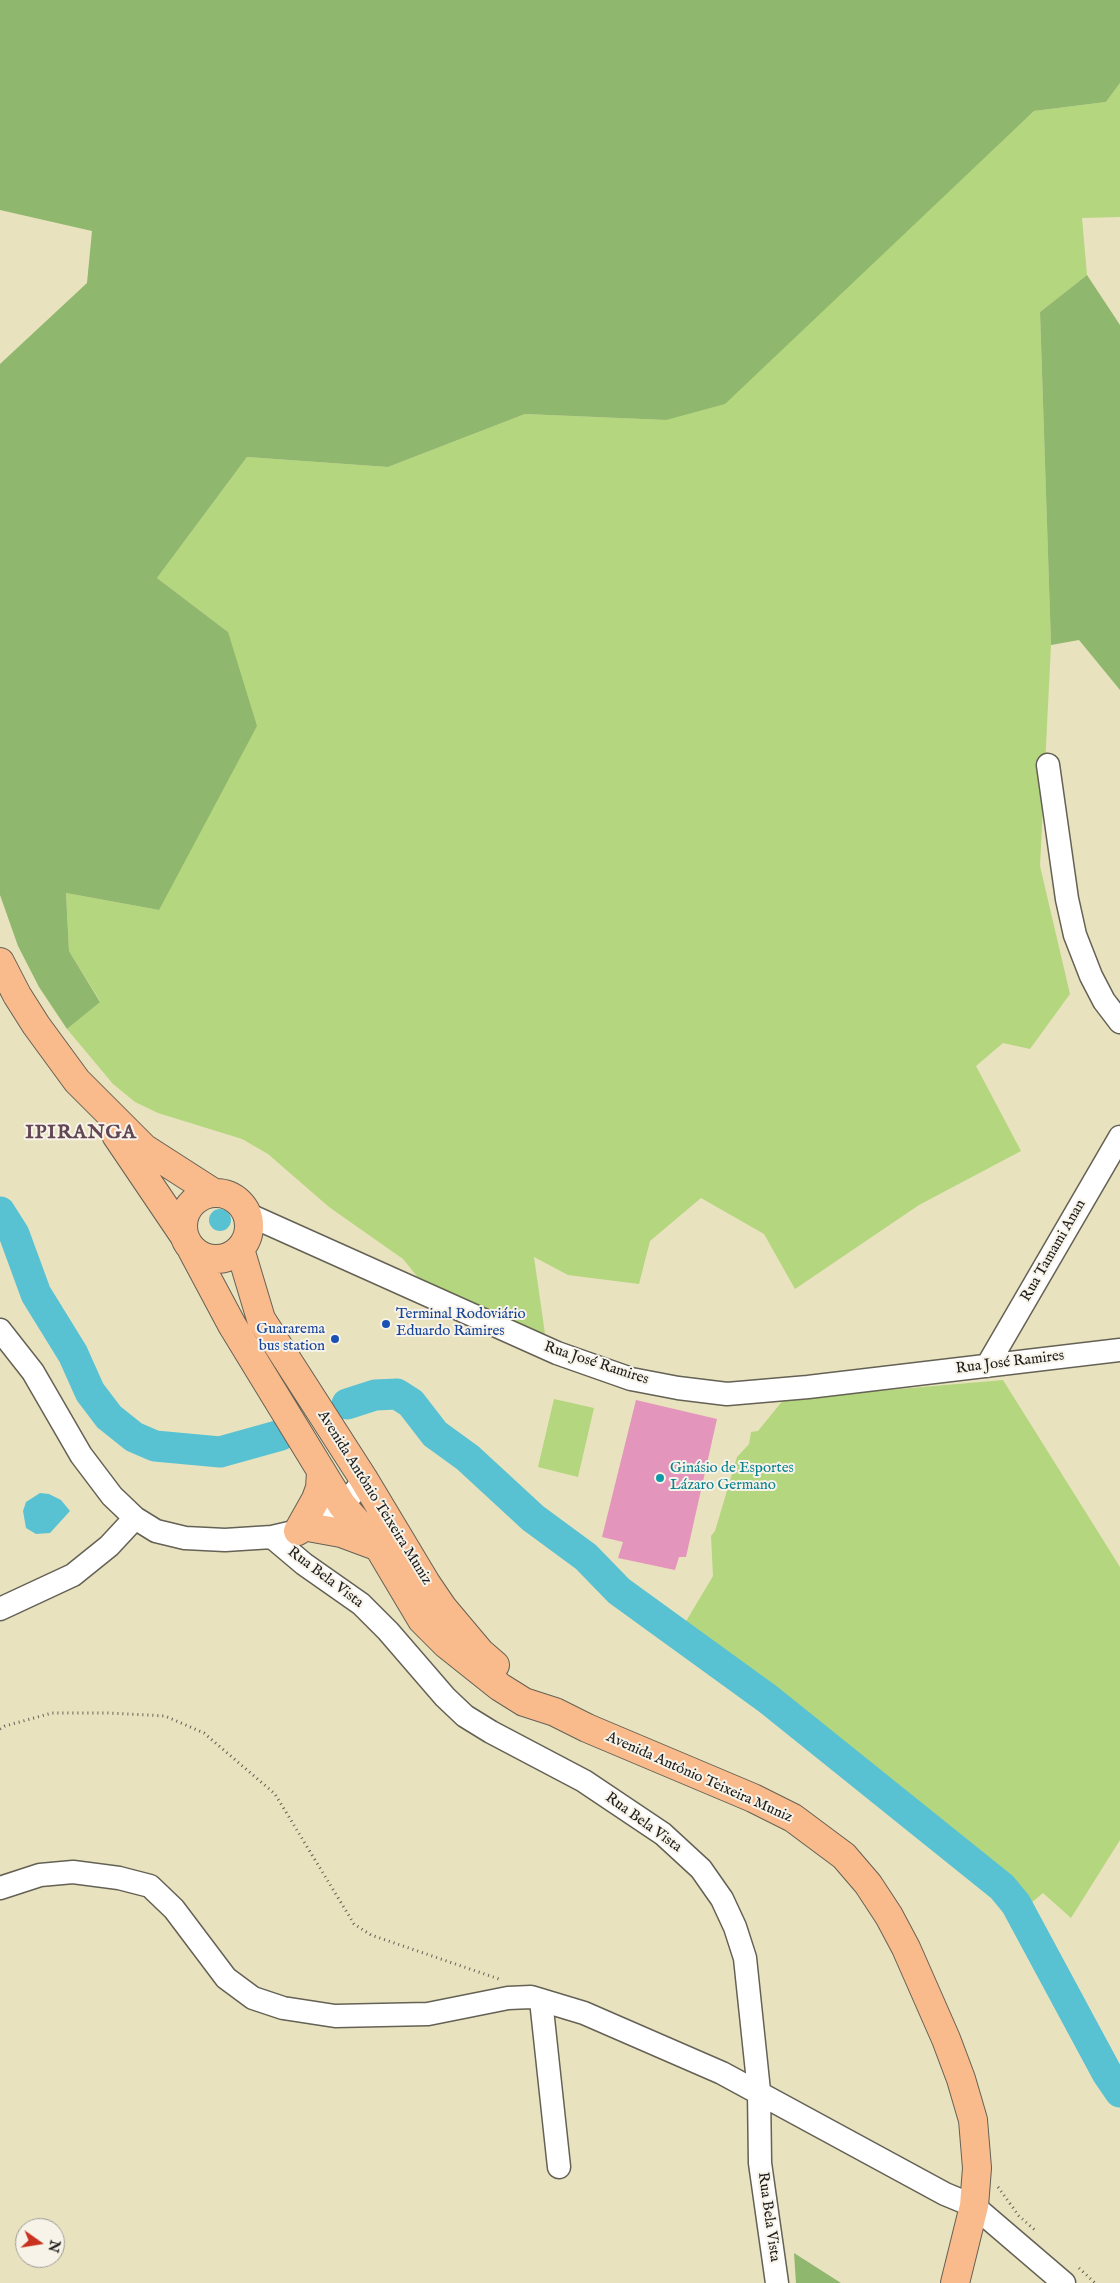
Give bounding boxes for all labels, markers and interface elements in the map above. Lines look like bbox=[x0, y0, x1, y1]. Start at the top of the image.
district label: IPIRANGA bbox=[24, 1122, 138, 1146]
street label: Rua Tamami Anan bbox=[1018, 1197, 1090, 1305]
place label: Terminal Rodoviário Eduardo Ramires bbox=[396, 1306, 526, 1341]
marker: Terminal Rodoviário Eduardo Ramires bbox=[380, 1318, 392, 1330]
place label: Guararema bus station bbox=[256, 1321, 325, 1356]
marker: Guararema bus station bbox=[329, 1333, 341, 1345]
street label: Rua José Ramires bbox=[541, 1339, 651, 1389]
street label: Rua José Ramires bbox=[955, 1347, 1065, 1379]
street label: Avenida Antônio Teixeira Muniz bbox=[313, 1408, 435, 1588]
place label: Ginásio de Esportes Lázaro Germano bbox=[670, 1460, 794, 1495]
marker: Ginásio de Esportes Lázaro Germano bbox=[654, 1472, 666, 1484]
street label: Rua Bela Vista bbox=[284, 1544, 366, 1612]
street label: Avenida Antônio Teixeira Muniz bbox=[603, 1729, 795, 1827]
street label: Rua Bela Vista bbox=[601, 1789, 685, 1857]
street label: Rua Bela Vista bbox=[753, 2171, 783, 2263]
north arrow bbox=[15, 2218, 65, 2268]
text: N bbox=[44, 2238, 64, 2254]

